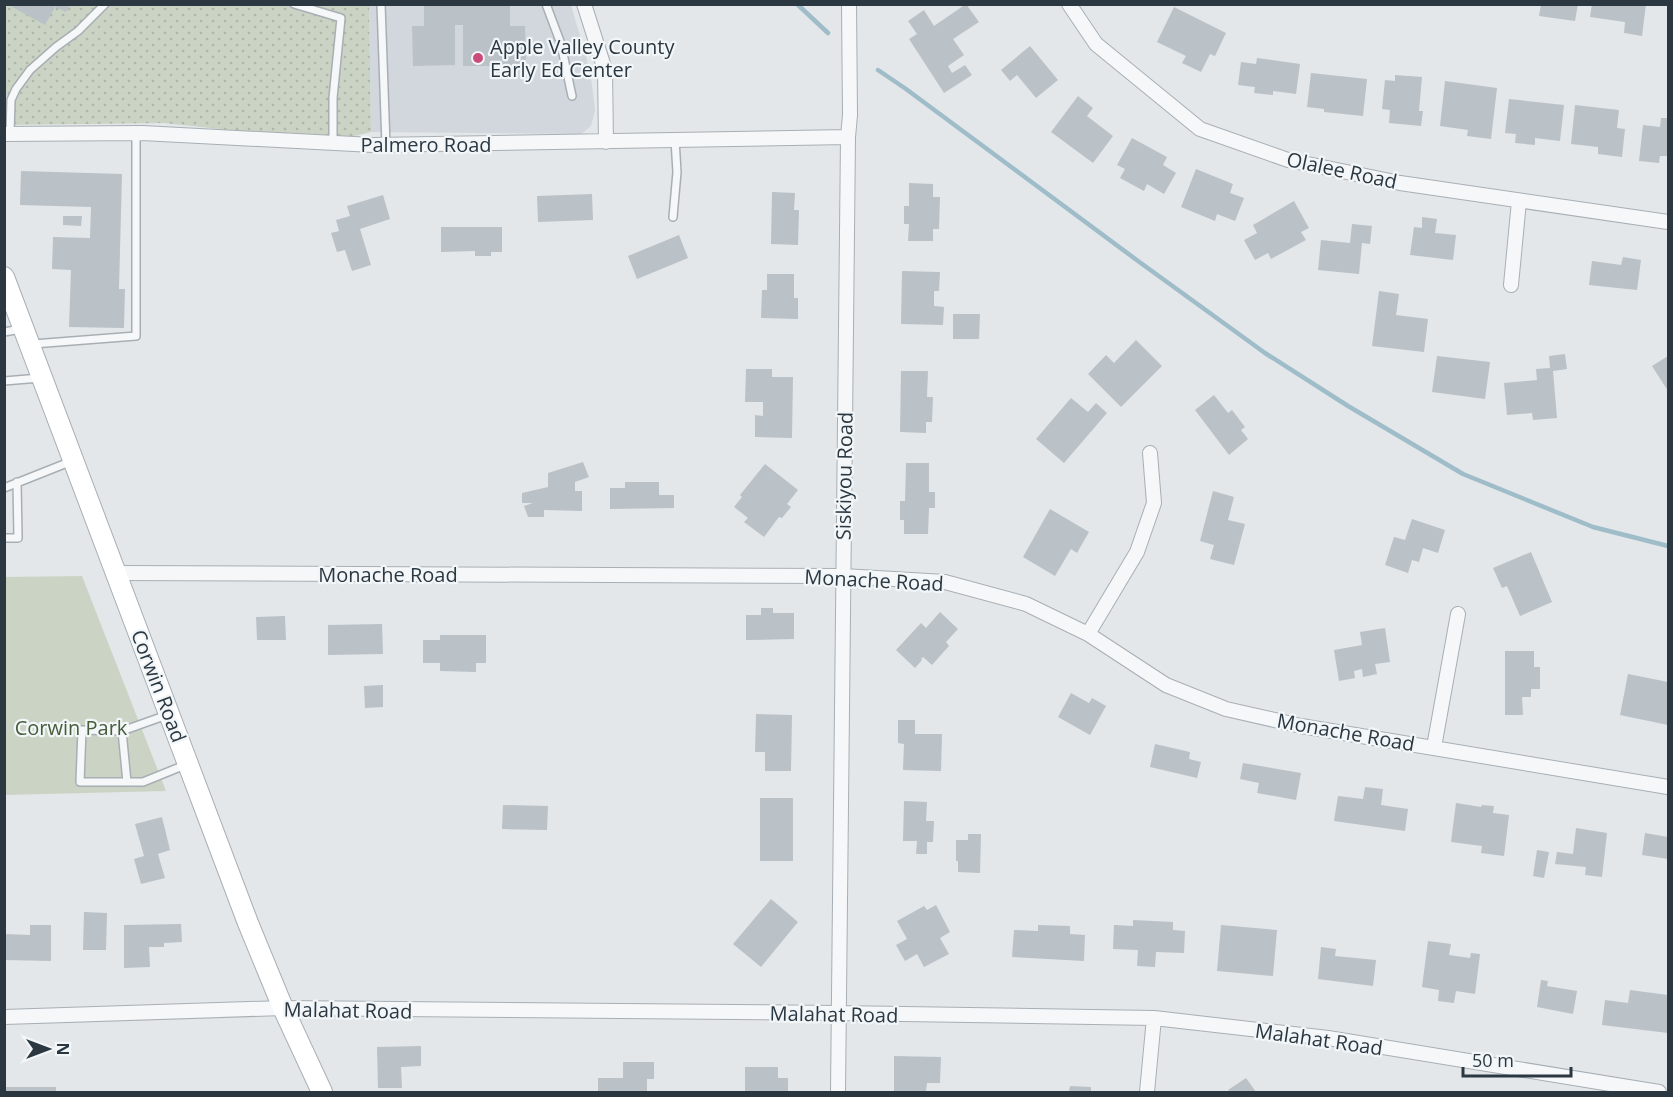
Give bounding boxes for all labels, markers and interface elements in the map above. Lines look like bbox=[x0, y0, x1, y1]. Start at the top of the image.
place label: Apple Valley County Early Ed Center bbox=[490, 33, 675, 83]
marker: Apple Valley County Early Ed Center bbox=[471, 51, 485, 65]
street label: Palmero Road bbox=[360, 131, 492, 158]
street label: Olalee Road bbox=[1284, 145, 1400, 195]
street label: Siskiyou Road bbox=[829, 412, 859, 540]
street label: Monache Road bbox=[318, 561, 458, 588]
street label: Monache Road bbox=[804, 563, 944, 597]
street label: Corwin Road bbox=[125, 626, 193, 746]
street label: Monache Road bbox=[1275, 707, 1417, 757]
park label: Corwin Park bbox=[15, 714, 128, 741]
street label: Malahat Road bbox=[283, 995, 413, 1025]
street label: Malahat Road bbox=[769, 999, 899, 1029]
street label: Malahat Road bbox=[1253, 1017, 1385, 1061]
north arrow bbox=[18, 1019, 78, 1079]
scale bar bbox=[1463, 1040, 1571, 1078]
text: N bbox=[52, 1042, 74, 1056]
text: 50 m bbox=[1472, 1048, 1514, 1072]

